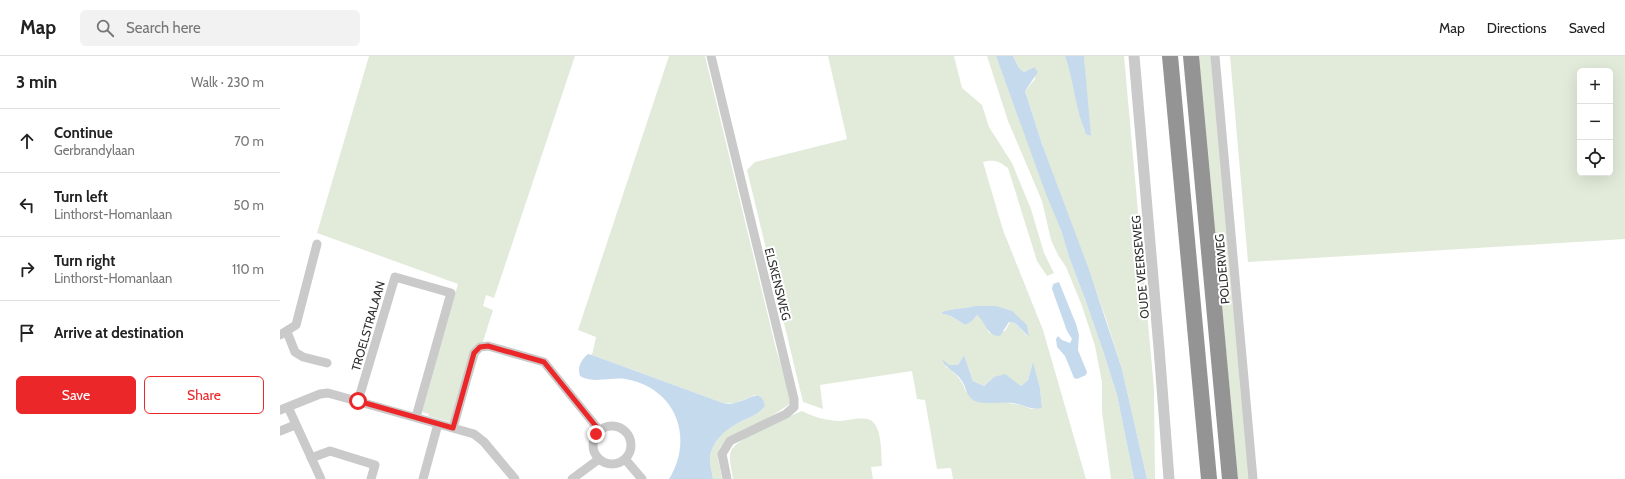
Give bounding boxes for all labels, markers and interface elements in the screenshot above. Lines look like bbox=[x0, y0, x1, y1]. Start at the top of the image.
search box bbox=[80, 10, 360, 46]
text: Map bbox=[20, 16, 56, 39]
icon: search bbox=[94, 17, 116, 39]
text: Search here bbox=[126, 19, 201, 37]
text: Map bbox=[1439, 19, 1465, 37]
text: Directions bbox=[1487, 19, 1547, 37]
text: Saved bbox=[1569, 19, 1605, 37]
map controls bbox=[1577, 68, 1613, 176]
button: + bbox=[1577, 68, 1613, 104]
text: 3 min bbox=[16, 72, 57, 92]
text: Walk · 230 m bbox=[191, 74, 264, 90]
button: − bbox=[1577, 104, 1613, 140]
text: Continue bbox=[54, 124, 113, 142]
icon: ahead bbox=[16, 130, 38, 152]
text: 70 m bbox=[234, 133, 264, 149]
button: locate bbox=[1577, 140, 1613, 176]
text: Gerbrandylaan bbox=[54, 142, 135, 158]
text: Turn left bbox=[54, 188, 108, 206]
icon: left bbox=[16, 194, 38, 216]
text: 50 m bbox=[234, 197, 264, 213]
text: Linthorst-Homanlaan bbox=[54, 206, 172, 222]
street label: OUDE VEERSEWEG bbox=[1128, 215, 1152, 319]
street label: POLDERWEG bbox=[1211, 233, 1233, 305]
street label: ELSKENSWEG bbox=[762, 246, 794, 322]
text: Turn right bbox=[54, 252, 115, 270]
icon: right bbox=[16, 258, 38, 280]
text: 110 m bbox=[232, 261, 264, 277]
text: Linthorst-Homanlaan bbox=[54, 270, 172, 286]
street label: TROELSTRALAAN bbox=[348, 279, 388, 373]
icon: arrive bbox=[16, 322, 38, 344]
text: Arrive at destination bbox=[54, 324, 184, 342]
button: Save bbox=[16, 376, 136, 414]
button: Share bbox=[144, 376, 264, 414]
route start bbox=[349, 392, 367, 410]
route end bbox=[587, 425, 605, 443]

